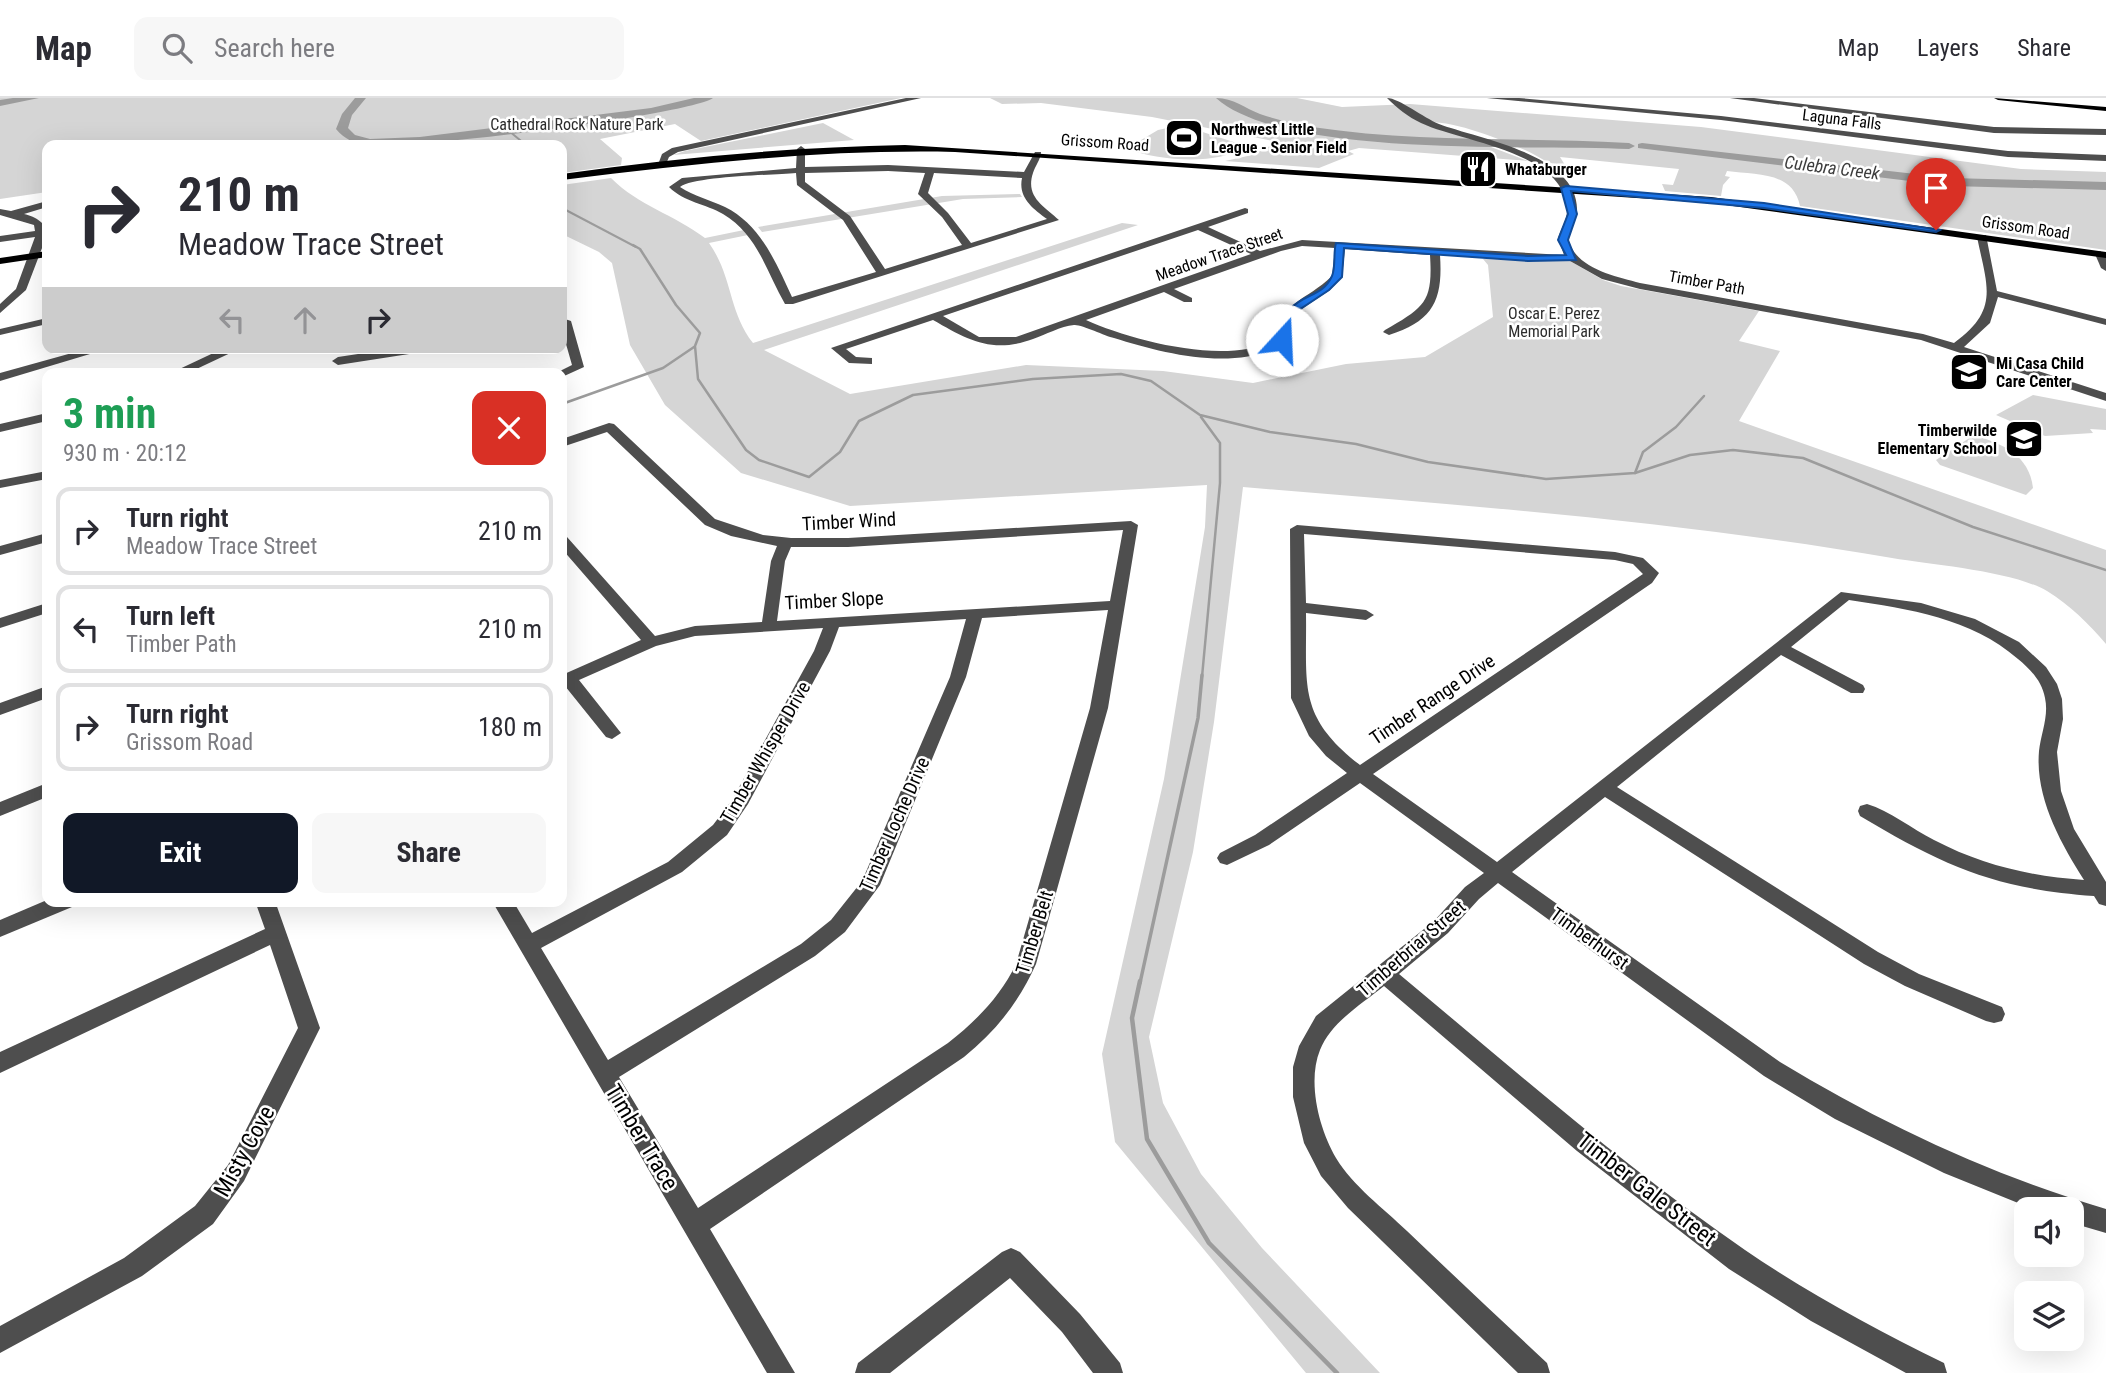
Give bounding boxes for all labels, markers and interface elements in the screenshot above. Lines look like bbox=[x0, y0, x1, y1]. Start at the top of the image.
search box bbox=[134, 17, 624, 80]
text: Map bbox=[35, 29, 92, 68]
icon: search bbox=[158, 29, 196, 67]
text: Search here bbox=[214, 33, 335, 63]
text: Map bbox=[1838, 34, 1879, 62]
text: Layers bbox=[1917, 34, 1979, 62]
text: Share bbox=[2017, 34, 2071, 62]
street label: Laguna Falls bbox=[1801, 105, 1883, 134]
park label: Cathedral Rock Nature Park bbox=[490, 115, 665, 134]
sports icon: Northwest Little League - Senior Field bbox=[1163, 117, 1205, 159]
place label: Northwest Little League - Senior Field bbox=[1211, 120, 1347, 157]
street label: Grissom Road bbox=[1060, 130, 1150, 155]
restaurant icon: Whataburger bbox=[1457, 148, 1499, 190]
water label: Culebra Creek bbox=[1783, 151, 1882, 184]
pin bbox=[1906, 158, 1966, 230]
place label: Whataburger bbox=[1505, 160, 1587, 179]
text: 210 m bbox=[178, 166, 300, 223]
icon: right bbox=[63, 168, 154, 259]
icon: arrive bbox=[1917, 169, 1955, 207]
street label: Grissom Road bbox=[1981, 212, 2071, 243]
street label: Meadow Trace Street bbox=[1153, 224, 1285, 285]
text: Meadow Trace Street bbox=[178, 225, 444, 263]
street label: Timber Path bbox=[1667, 266, 1746, 299]
icon: left bbox=[213, 301, 251, 339]
icon: ahead bbox=[286, 301, 324, 339]
icon: right bbox=[359, 301, 397, 339]
position arrow bbox=[1245, 303, 1319, 377]
park label: Oscar E. Perez Memorial Park bbox=[1508, 304, 1601, 341]
school or university icon: Mi Casa Child Care Center bbox=[1948, 351, 1990, 393]
place label: Mi Casa Child Care Center bbox=[1996, 354, 2084, 391]
text: 3 min bbox=[63, 389, 156, 438]
button: close bbox=[472, 391, 546, 465]
school or university icon: Timberwilde Elementary School bbox=[2003, 418, 2045, 460]
place label: Timberwilde Elementary School bbox=[1878, 421, 1997, 458]
text: 930 m · 20:12 bbox=[63, 440, 187, 467]
text: Turn right bbox=[126, 503, 228, 533]
street label: Timber Wind bbox=[801, 508, 897, 535]
icon: right bbox=[67, 512, 105, 550]
text: 210 m bbox=[478, 516, 542, 546]
text: Meadow Trace Street bbox=[126, 533, 317, 560]
street label: Timber Slope bbox=[784, 586, 884, 615]
text: Turn left bbox=[126, 601, 215, 631]
icon: left bbox=[67, 610, 105, 648]
text: 210 m bbox=[478, 614, 542, 644]
text: Timber Path bbox=[126, 631, 237, 658]
street label: Timber Range Drive bbox=[1365, 649, 1499, 750]
street label: Timber Whisper Drive bbox=[715, 677, 815, 827]
text: Turn right bbox=[126, 699, 228, 729]
icon: right bbox=[67, 708, 105, 746]
text: 180 m bbox=[478, 712, 542, 742]
text: Grissom Road bbox=[126, 729, 253, 756]
street label: Timber Loche Drive bbox=[855, 753, 934, 895]
button: Exit bbox=[63, 813, 298, 893]
button: Share bbox=[312, 813, 546, 893]
street label: Timber Belt bbox=[1011, 888, 1058, 977]
street label: Timberbriar Street bbox=[1352, 895, 1470, 1002]
street label: Timberhurst bbox=[1546, 902, 1633, 974]
street label: Timber Trace bbox=[599, 1079, 684, 1195]
street label: Misty Cove bbox=[208, 1101, 280, 1201]
street label: Timber Gale Street bbox=[1572, 1127, 1722, 1252]
map controls bbox=[2014, 1197, 2084, 1351]
button: sound bbox=[2014, 1197, 2084, 1267]
button: layers bbox=[2014, 1281, 2084, 1351]

